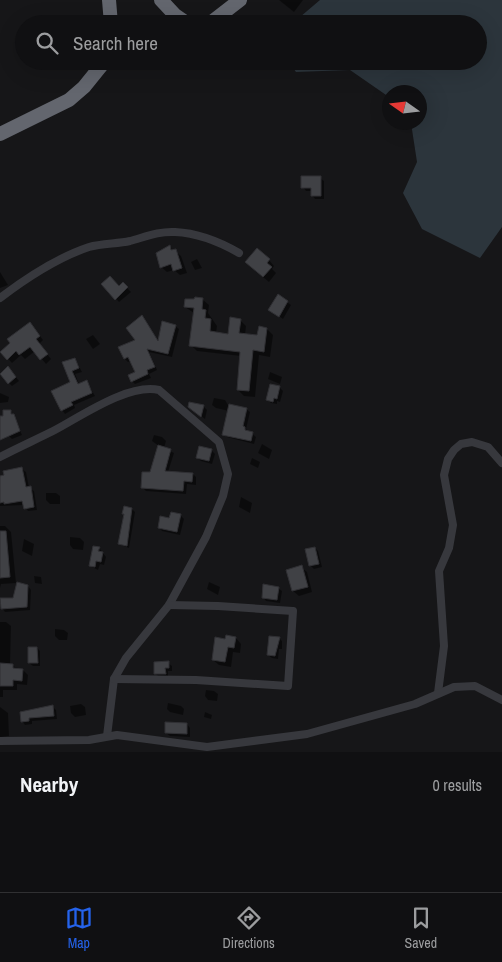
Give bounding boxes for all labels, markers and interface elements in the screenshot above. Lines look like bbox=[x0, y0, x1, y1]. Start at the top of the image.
search box bbox=[15, 15, 487, 70]
icon: search bbox=[33, 29, 61, 57]
text: Search here bbox=[73, 30, 158, 56]
north arrow bbox=[382, 85, 427, 130]
text: Nearby bbox=[20, 770, 78, 799]
text: 0 results bbox=[432, 774, 482, 796]
tab: Map bbox=[65, 904, 93, 952]
tab: Directions bbox=[223, 904, 275, 952]
tab: Saved bbox=[405, 904, 437, 952]

